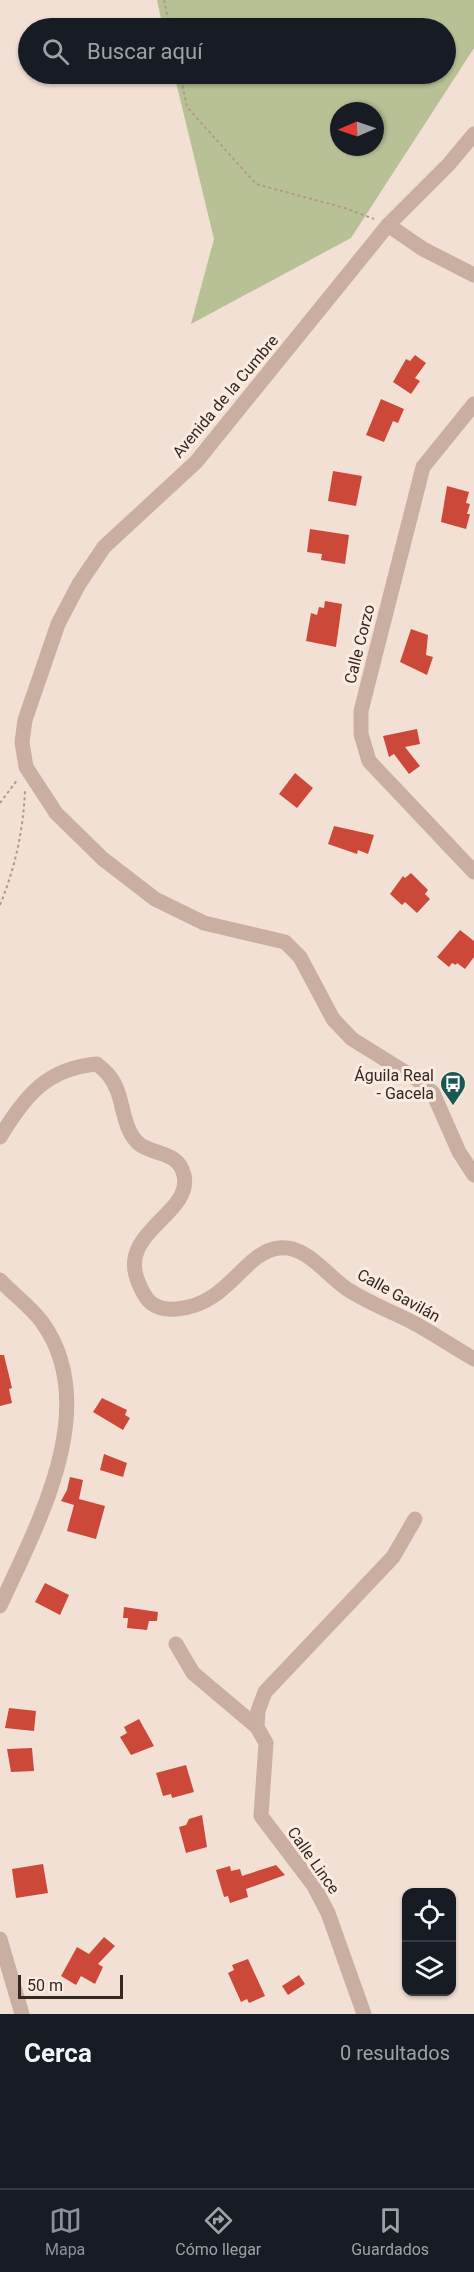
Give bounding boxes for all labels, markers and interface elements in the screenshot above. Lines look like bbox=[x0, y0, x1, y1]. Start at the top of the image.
search box bbox=[18, 18, 456, 84]
icon: search bbox=[39, 35, 72, 68]
text: Buscar aquí bbox=[87, 39, 203, 64]
north arrow bbox=[330, 102, 384, 156]
street label: Avenida de la Cumbre bbox=[168, 331, 282, 462]
street label: Calle Corzo bbox=[340, 602, 379, 686]
place label: Águila Real - Gacela bbox=[354, 1066, 434, 1103]
bus stop icon: Águila Real - Gacela bbox=[438, 1069, 468, 1107]
street label: Calle Gavilán bbox=[354, 1265, 444, 1326]
street label: Calle Lince bbox=[284, 1823, 344, 1898]
map controls bbox=[402, 1888, 456, 1996]
button: locate bbox=[402, 1888, 456, 1942]
button: layers bbox=[402, 1942, 456, 1996]
scale bar bbox=[18, 1972, 123, 2000]
text: 50 m bbox=[27, 1976, 63, 1995]
text: Cerca bbox=[24, 2038, 92, 2068]
text: 0 resultados bbox=[340, 2041, 450, 2065]
tab: Mapa bbox=[45, 2204, 85, 2259]
tab: Cómo llegar bbox=[175, 2204, 261, 2259]
tab: Guardados bbox=[351, 2204, 429, 2259]

